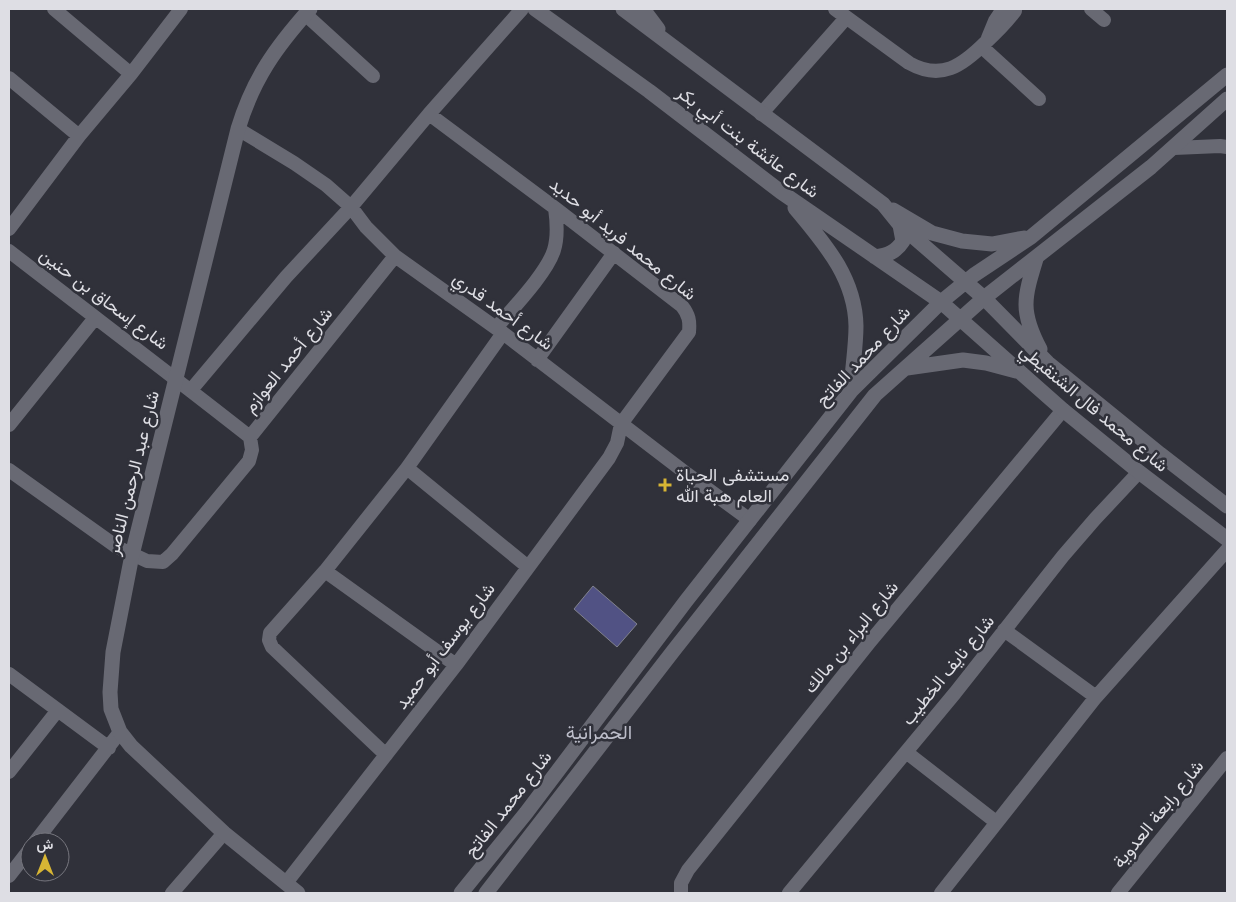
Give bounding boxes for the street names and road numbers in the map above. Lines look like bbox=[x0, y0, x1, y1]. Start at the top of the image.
street label: شارع عائشة بنت أبي بكر bbox=[669, 81, 823, 206]
street label: شارع محمد فريد أبو حديد bbox=[544, 174, 700, 306]
street label: شارع إسحاق بن حنين bbox=[35, 244, 172, 355]
street label: شارع أحمد قدري bbox=[446, 268, 557, 358]
street label: شارع محمد الفاتح bbox=[812, 302, 916, 411]
street label: شارع أحمد العوازم bbox=[239, 303, 338, 418]
street label: شارع محمد فال الشنقيطي bbox=[1013, 340, 1172, 480]
street label: شارع عبد الرحمن الناصر bbox=[103, 389, 165, 559]
street label: شارع البراء بن مالك bbox=[800, 577, 904, 698]
street label: شارع يوسف أبو حميد bbox=[391, 579, 501, 714]
street label: شارع نايف الخطيب bbox=[898, 611, 1000, 730]
street label: شارع محمد الفاتح bbox=[460, 747, 557, 862]
street label: شارع رابعة العدوية bbox=[1109, 756, 1209, 873]

